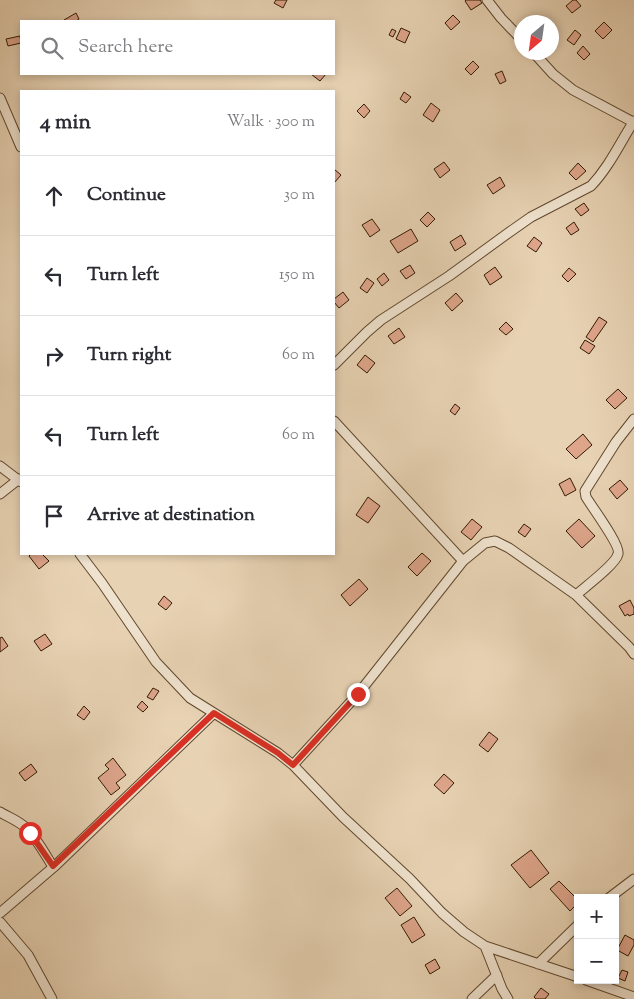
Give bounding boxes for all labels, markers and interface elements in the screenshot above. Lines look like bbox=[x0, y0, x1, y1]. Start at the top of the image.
north arrow bbox=[514, 15, 559, 60]
search box bbox=[20, 20, 335, 75]
icon: search bbox=[38, 34, 66, 62]
text: Search here bbox=[78, 34, 173, 61]
text: 4 min bbox=[40, 108, 91, 138]
text: Walk · 300 m bbox=[227, 111, 315, 134]
icon: ahead bbox=[40, 182, 68, 210]
text: Continue bbox=[87, 182, 166, 209]
text: 30 m bbox=[284, 184, 315, 207]
icon: left bbox=[40, 262, 68, 290]
text: Turn left bbox=[87, 262, 159, 289]
text: 150 m bbox=[279, 264, 315, 287]
icon: right bbox=[40, 342, 68, 370]
text: Turn right bbox=[87, 342, 171, 369]
text: 60 m bbox=[282, 344, 315, 367]
icon: left bbox=[40, 422, 68, 450]
text: Turn left bbox=[87, 422, 159, 449]
text: 60 m bbox=[282, 424, 315, 447]
icon: arrive bbox=[40, 502, 68, 530]
text: Arrive at destination bbox=[87, 502, 255, 529]
route end bbox=[347, 683, 370, 706]
route start bbox=[19, 822, 42, 845]
map controls bbox=[574, 894, 619, 984]
button: + bbox=[574, 894, 619, 939]
button: − bbox=[574, 939, 619, 984]

